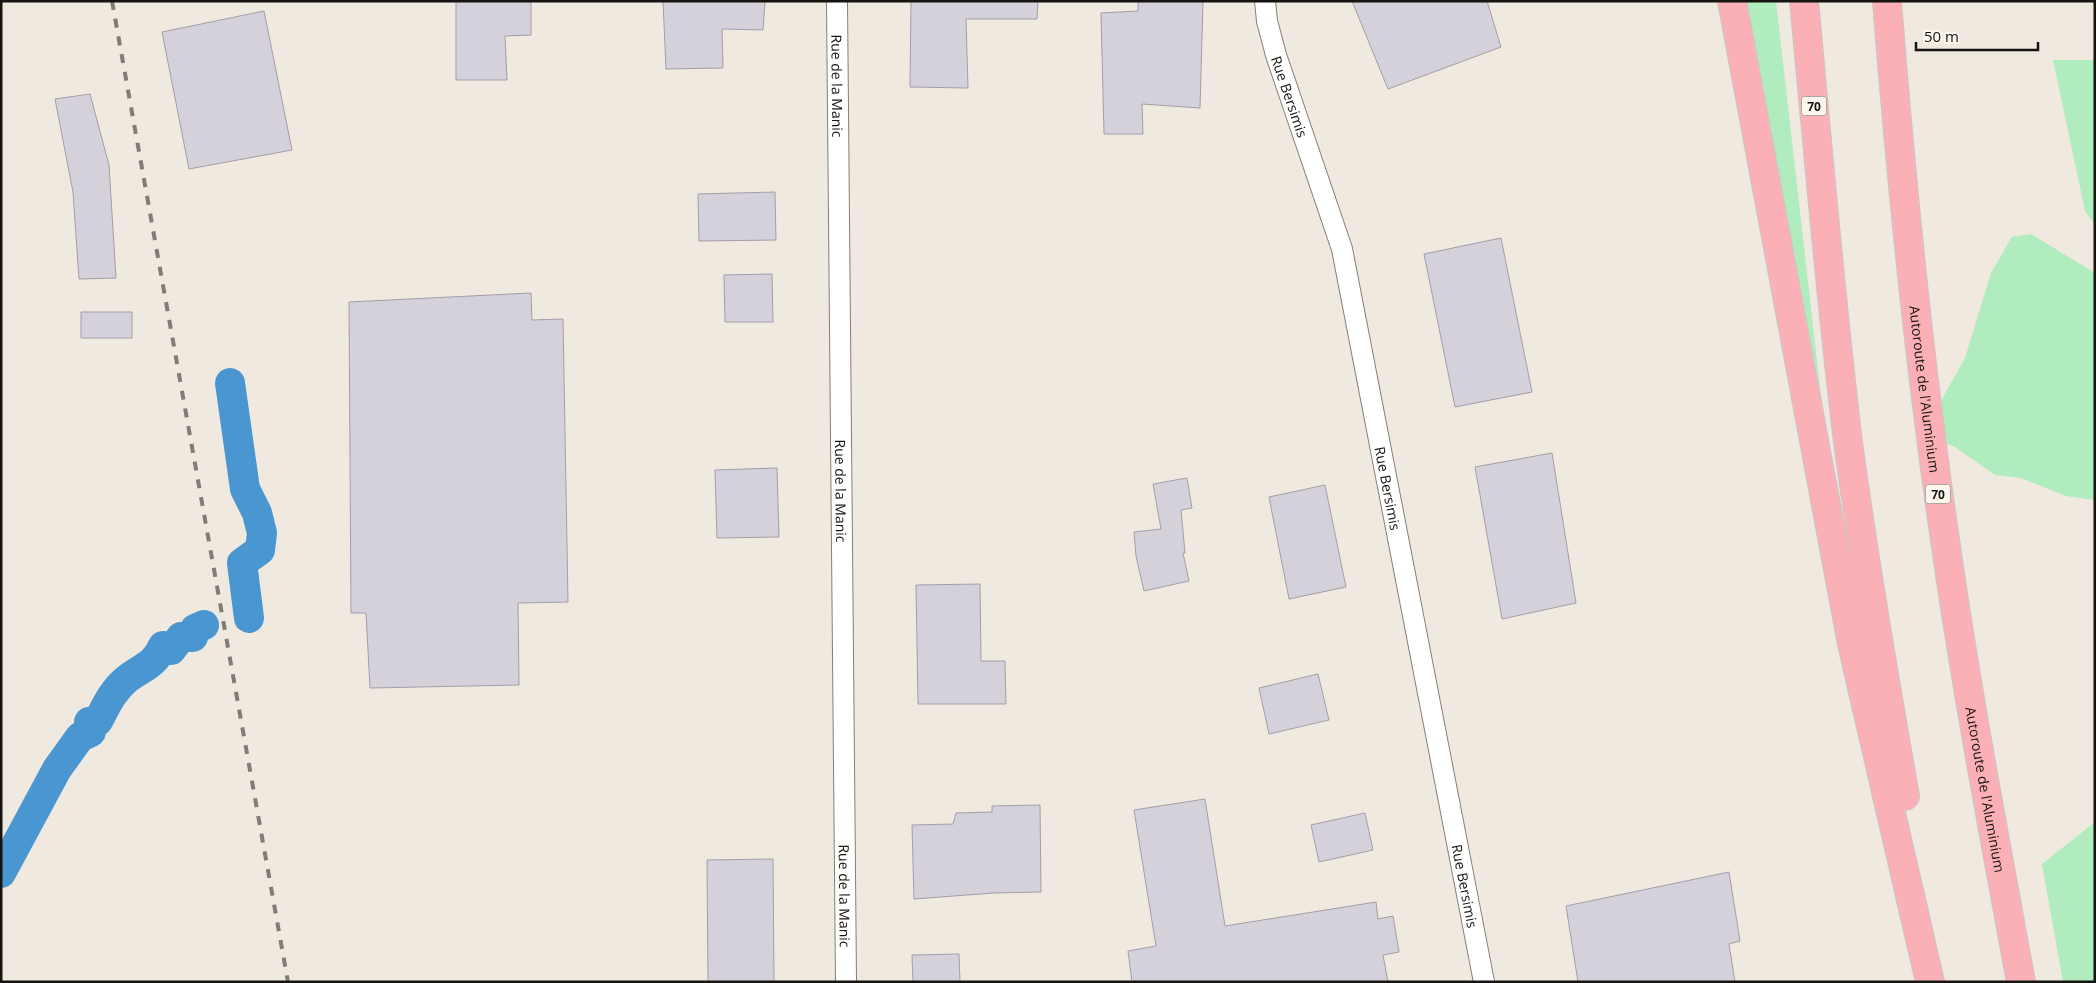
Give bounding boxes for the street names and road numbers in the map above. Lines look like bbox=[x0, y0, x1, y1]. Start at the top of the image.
street label: Rue de la Manic bbox=[828, 34, 848, 138]
street label: Rue Bersimis bbox=[1267, 53, 1313, 140]
road number: 70 bbox=[1802, 96, 1826, 115]
street label: Autoroute de l'Aluminium bbox=[1906, 305, 1945, 474]
street label: Rue de la Manic bbox=[832, 439, 851, 543]
street label: Rue Bersimis bbox=[1371, 445, 1406, 532]
road number: 70 bbox=[1926, 484, 1950, 504]
street label: Autoroute de l'Aluminium bbox=[1962, 705, 2010, 874]
street label: Rue Bersimis bbox=[1448, 843, 1483, 930]
street label: Rue de la Manic bbox=[835, 844, 855, 948]

